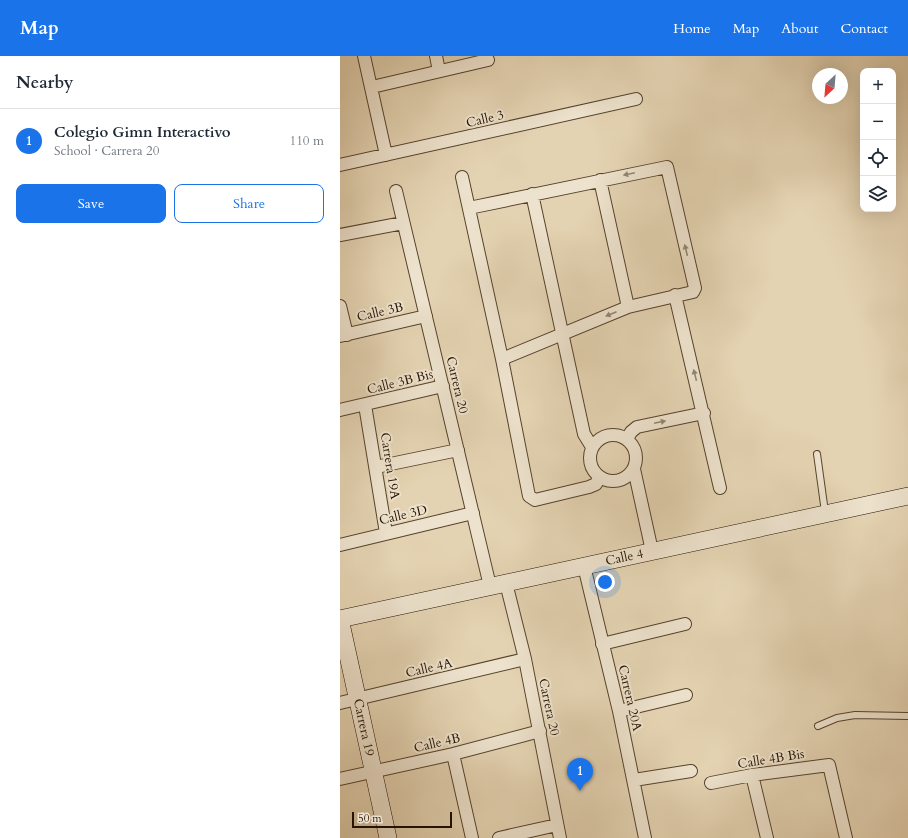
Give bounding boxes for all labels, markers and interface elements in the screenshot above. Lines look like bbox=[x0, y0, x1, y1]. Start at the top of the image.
text: Map bbox=[20, 15, 59, 41]
text: Home bbox=[673, 19, 711, 38]
text: Map bbox=[733, 19, 759, 38]
text: About bbox=[781, 19, 818, 38]
text: Contact bbox=[840, 19, 888, 38]
north arrow bbox=[812, 68, 848, 104]
map controls bbox=[860, 68, 896, 212]
button: + bbox=[860, 68, 896, 104]
text: Nearby bbox=[16, 71, 73, 94]
button: − bbox=[860, 104, 896, 140]
street label: Calle 3 bbox=[464, 106, 506, 132]
text: Colegio Gimn Interactivo bbox=[54, 122, 231, 142]
text: 1 bbox=[26, 132, 32, 150]
text: 110 m bbox=[290, 132, 324, 150]
button: locate bbox=[860, 140, 896, 176]
text: School · Carrera 20 bbox=[54, 142, 159, 160]
one-way arrow bbox=[623, 172, 635, 178]
button: layers bbox=[860, 176, 896, 212]
button: Save bbox=[16, 184, 166, 223]
button: Share bbox=[174, 184, 324, 223]
one-way arrow bbox=[683, 244, 689, 256]
street label: Calle 3B bbox=[355, 298, 405, 326]
one-way arrow bbox=[605, 311, 617, 318]
street label: Carrera 20 bbox=[442, 355, 472, 416]
street label: Calle 3B Bis bbox=[365, 365, 435, 399]
one-way arrow bbox=[691, 369, 697, 381]
one-way arrow bbox=[654, 419, 666, 425]
street label: Carrera 19A bbox=[376, 431, 404, 501]
street label: Calle 3D bbox=[377, 501, 429, 529]
street label: Calle 4 bbox=[604, 544, 645, 570]
your location bbox=[595, 572, 615, 592]
street label: Calle 4A bbox=[404, 654, 455, 682]
street label: Carrera 20A bbox=[614, 663, 647, 734]
street label: Carrera 20 bbox=[534, 677, 564, 738]
street label: Carrera 19 bbox=[349, 697, 379, 758]
street label: Calle 4B bbox=[412, 729, 462, 757]
street label: Calle 4B Bis bbox=[736, 745, 806, 773]
pin: 1 bbox=[567, 758, 593, 791]
scale bar bbox=[352, 810, 452, 829]
text: 50 m bbox=[358, 811, 382, 826]

